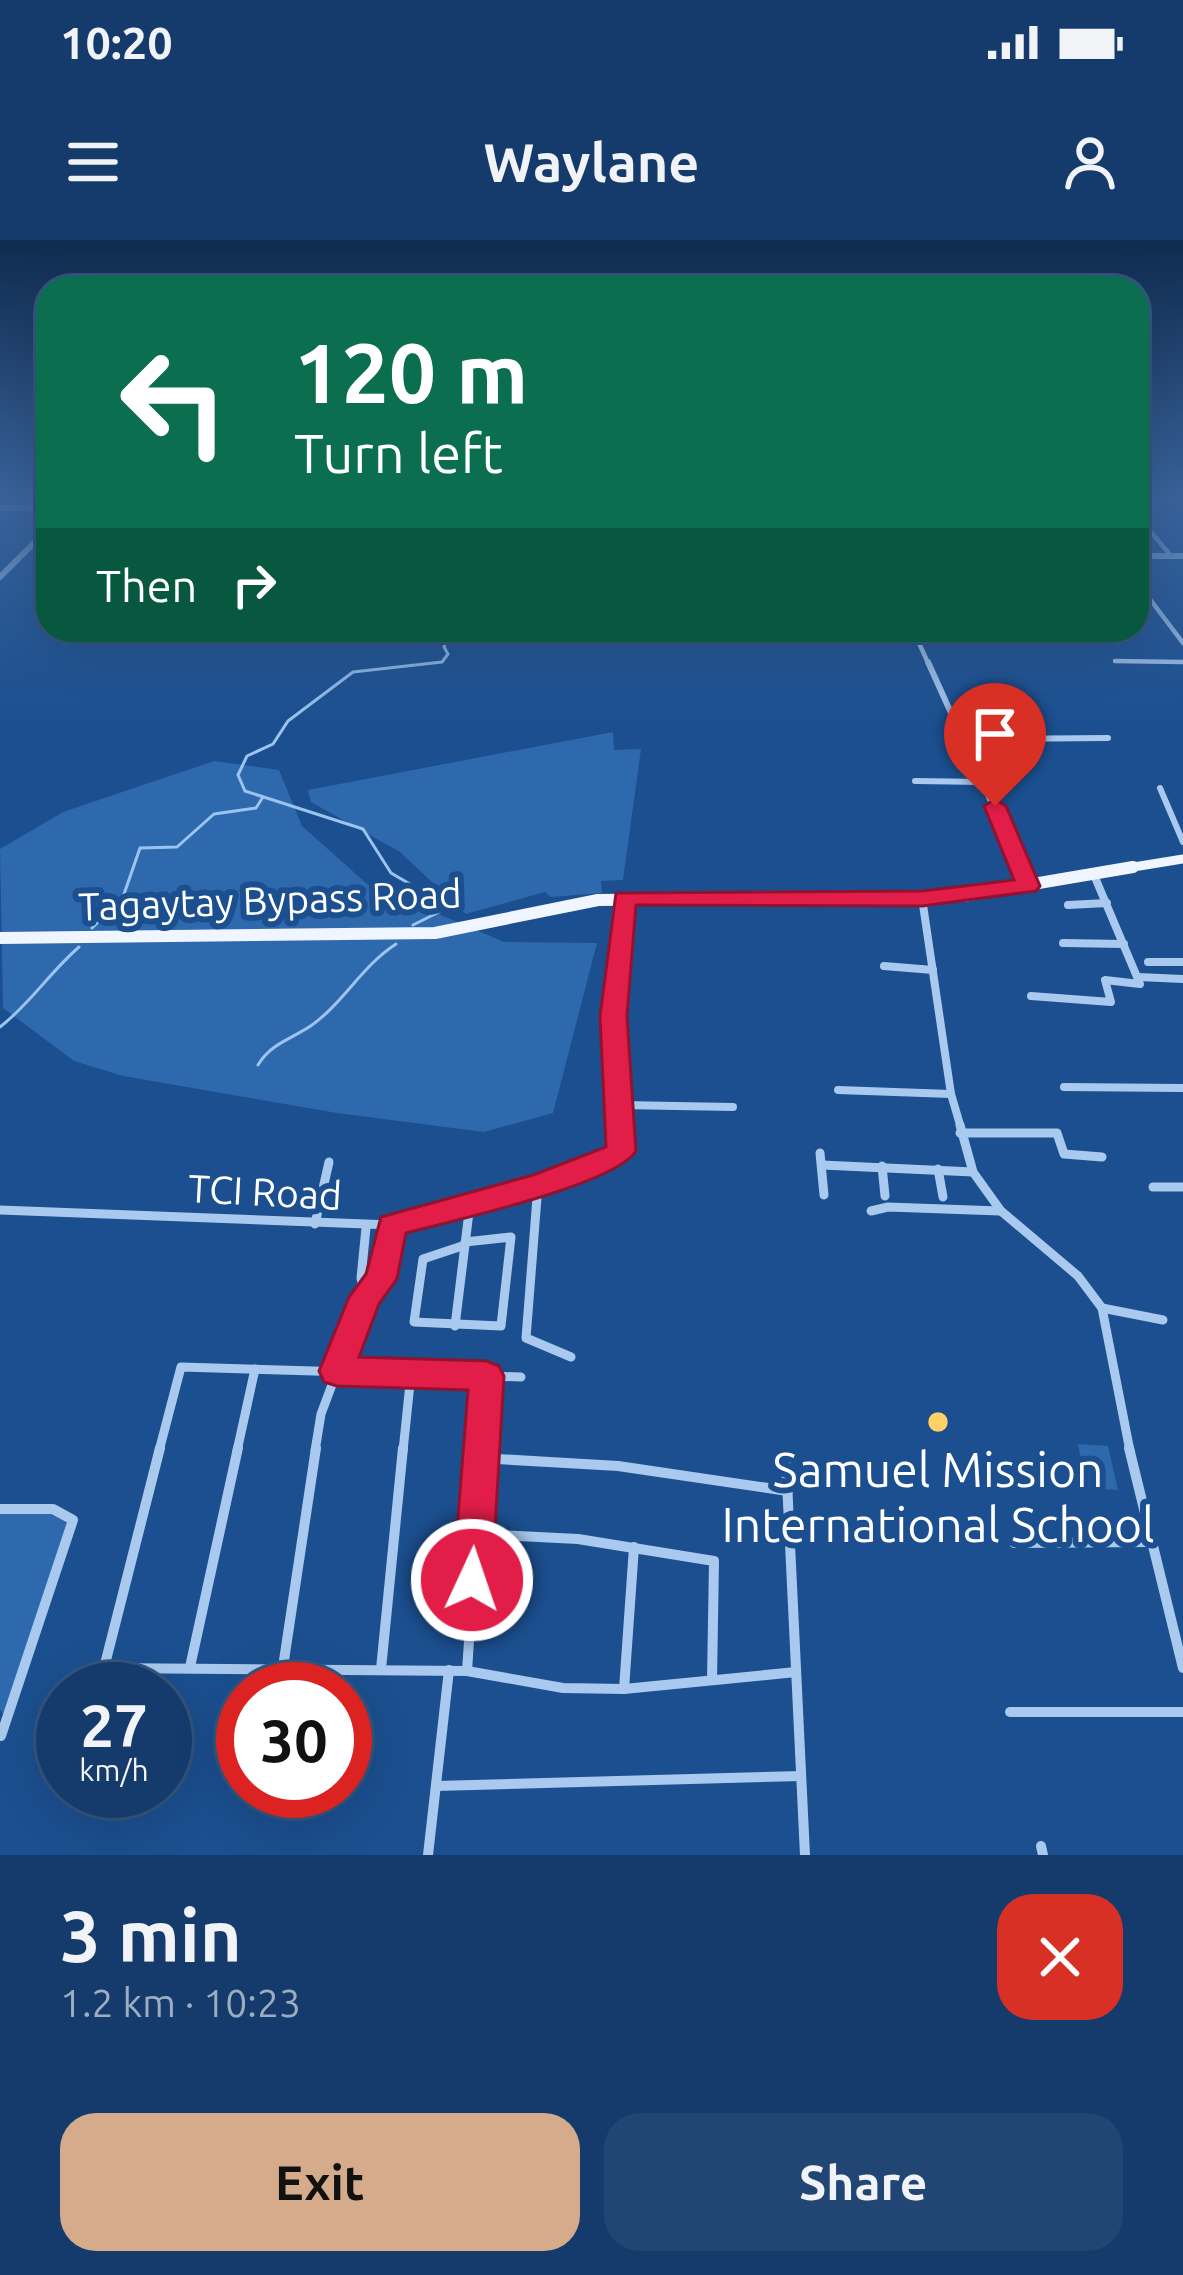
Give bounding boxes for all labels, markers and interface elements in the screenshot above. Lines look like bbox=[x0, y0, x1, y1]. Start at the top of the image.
text: 10:20 bbox=[60, 17, 173, 68]
icon: menu bbox=[60, 129, 126, 195]
icon: person bbox=[1057, 129, 1123, 195]
text: Waylane bbox=[484, 132, 699, 192]
icon: left bbox=[96, 324, 252, 480]
text: 120 m bbox=[294, 325, 528, 419]
text: Turn left bbox=[294, 423, 503, 483]
icon: right bbox=[221, 552, 287, 618]
text: Then bbox=[96, 560, 197, 611]
pin bbox=[944, 683, 1046, 806]
icon: arrive bbox=[962, 701, 1028, 767]
street label: Tagaytay Bypass Road bbox=[78, 871, 462, 928]
street label: TCI Road bbox=[187, 1166, 343, 1217]
marker: Samuel Mission International School bbox=[925, 1409, 951, 1435]
place label: Samuel Mission International School bbox=[721, 1442, 1155, 1551]
position arrow bbox=[409, 1517, 535, 1643]
speed limit sign: 30 bbox=[216, 1662, 372, 1818]
text: 27 bbox=[80, 1691, 148, 1758]
text: km/h bbox=[79, 1753, 149, 1787]
button: close bbox=[997, 1894, 1123, 2020]
text: 3 min bbox=[60, 1895, 242, 1976]
text: 1.2 km · 10:23 bbox=[60, 1981, 301, 2024]
button: Exit bbox=[60, 2113, 580, 2251]
button: Share bbox=[604, 2113, 1123, 2251]

